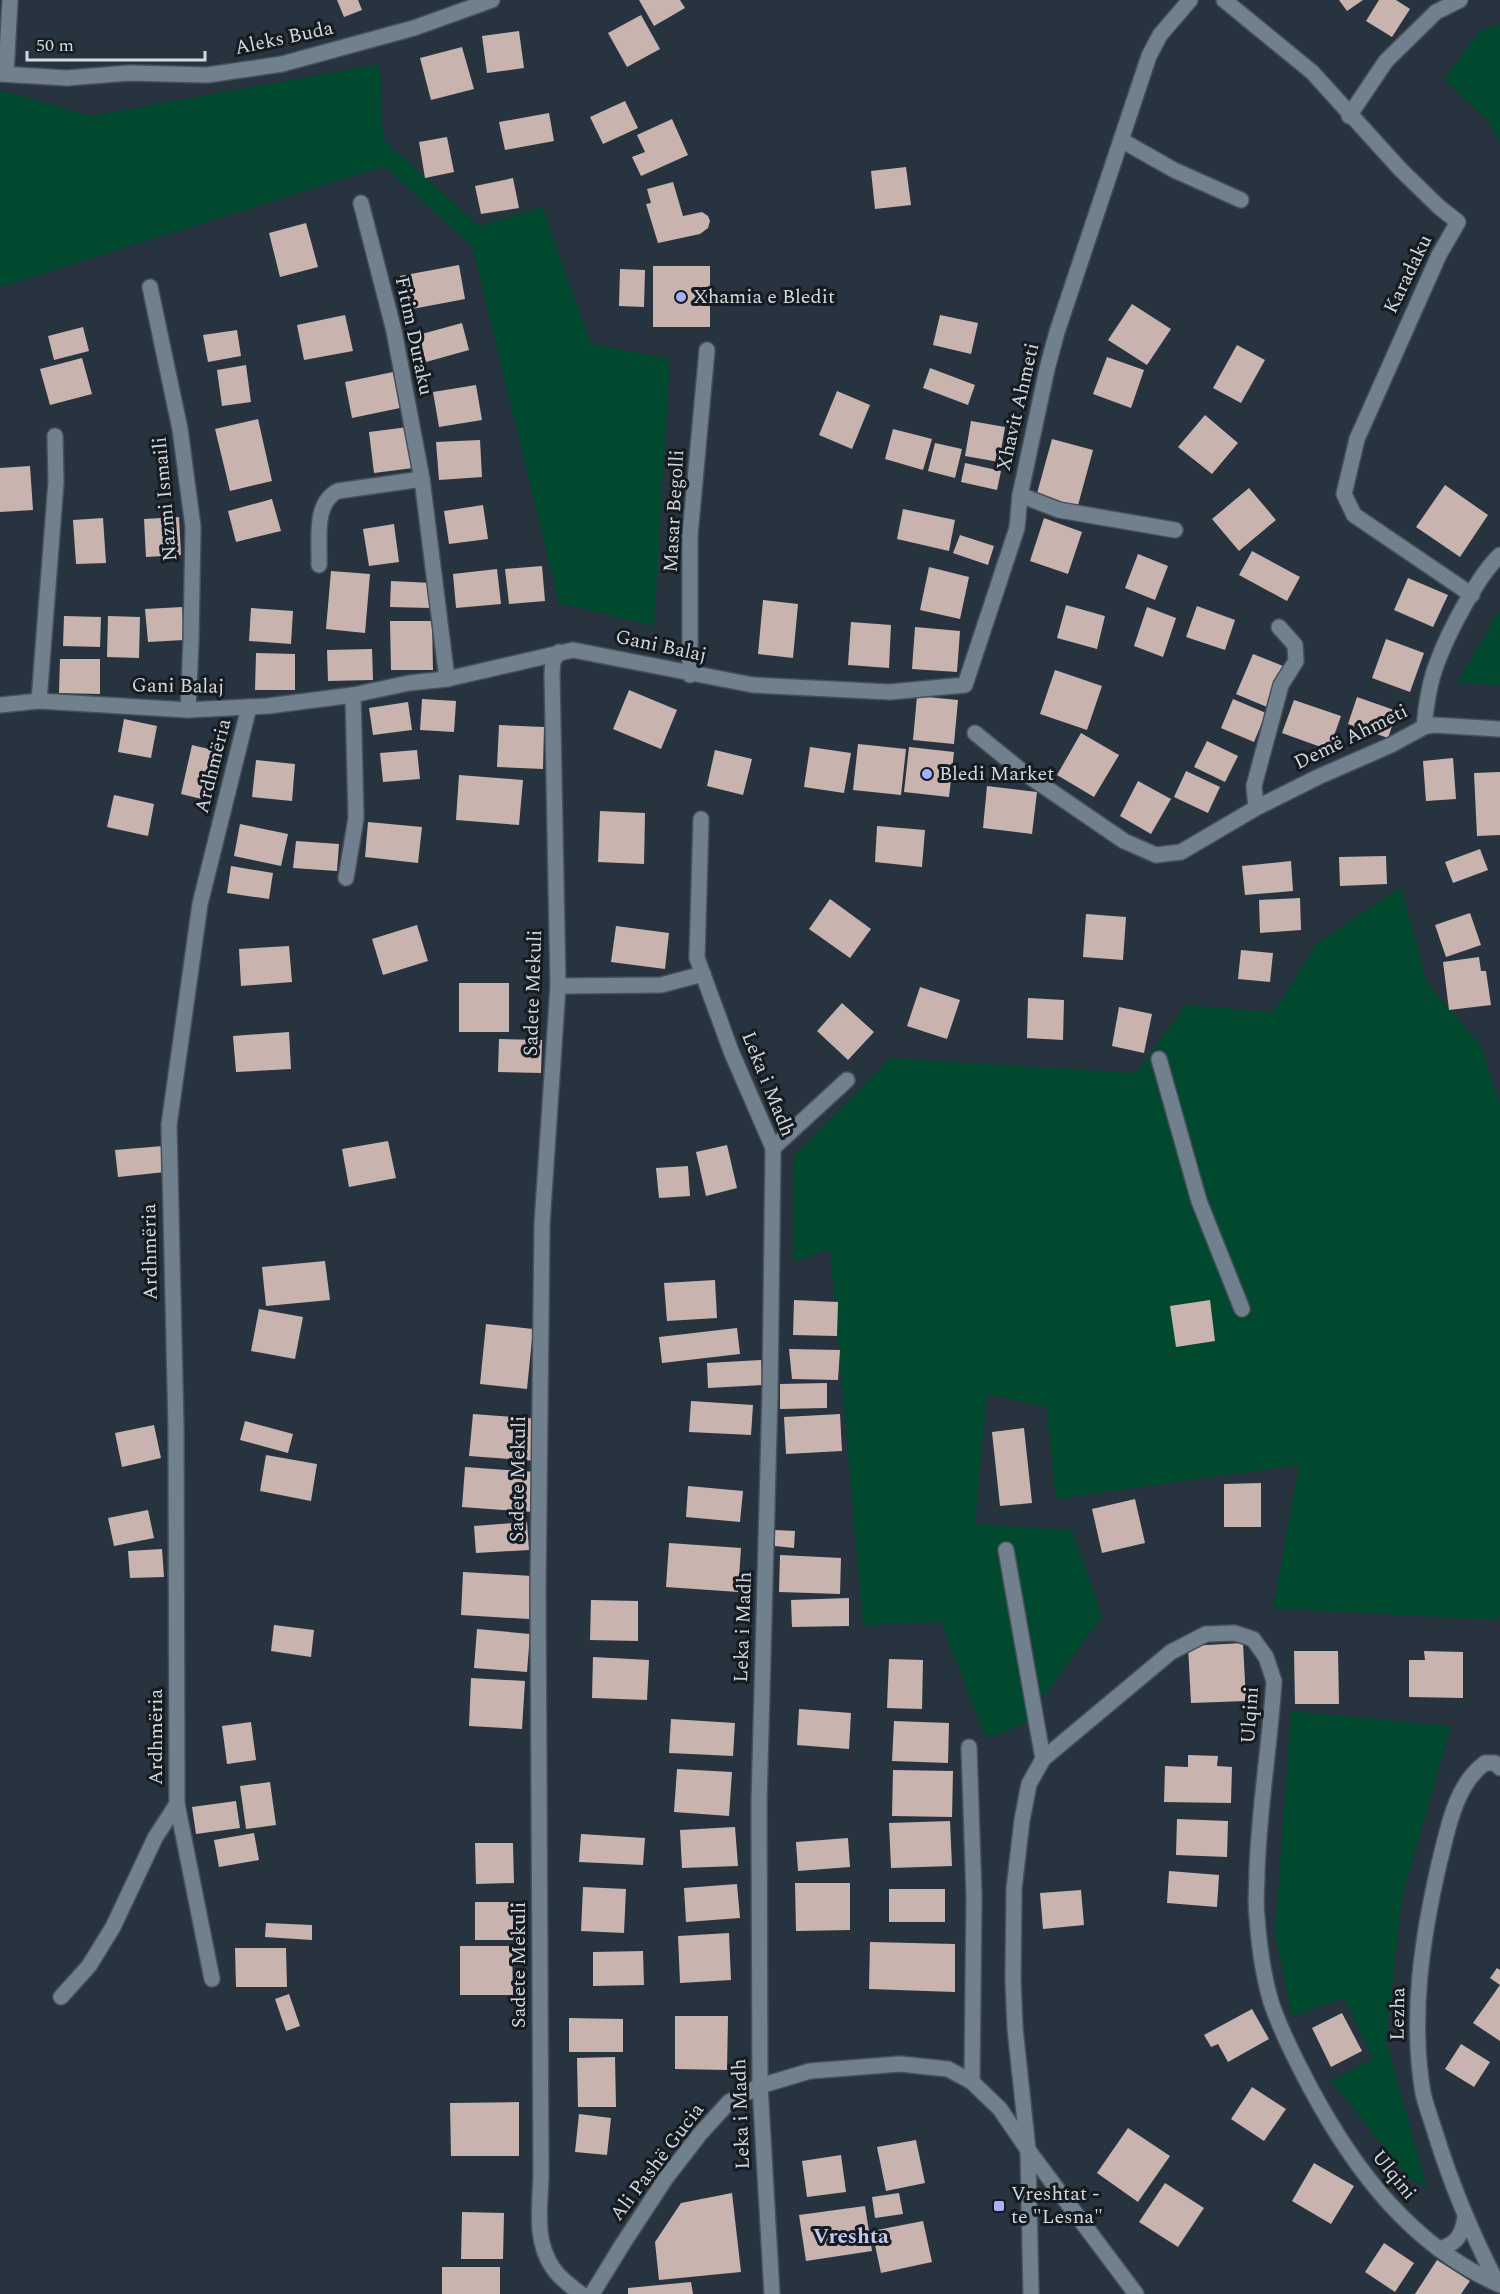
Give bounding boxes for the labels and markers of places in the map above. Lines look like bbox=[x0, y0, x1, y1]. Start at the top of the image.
place label: Xhamia e Bledit bbox=[693, 282, 835, 312]
marker: Xhamia e Bledit bbox=[674, 290, 688, 304]
place label: Bledi Market bbox=[939, 759, 1054, 789]
marker: Bledi Market bbox=[920, 767, 934, 781]
place label: Vreshtat - te "Lesna" bbox=[1011, 2179, 1103, 2232]
marker: Vreshtat - te "Lesna" bbox=[992, 2199, 1006, 2213]

